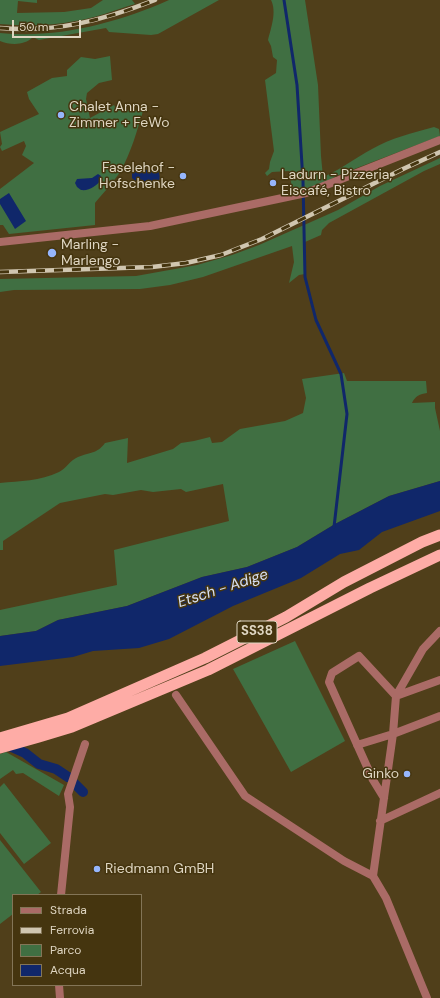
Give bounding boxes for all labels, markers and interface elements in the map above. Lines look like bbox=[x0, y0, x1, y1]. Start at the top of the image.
scale bar bbox=[14, 12, 83, 38]
text: 50 m bbox=[19, 19, 48, 35]
place label: Chalet Anna - Zimmer + FeWo bbox=[69, 99, 169, 132]
marker: Chalet Anna - Zimmer + FeWo bbox=[56, 110, 66, 120]
place label: Faselehof - Hofschenke bbox=[99, 160, 175, 192]
place label: Ladurn - Pizzeria, Eiscafé, Bistro bbox=[281, 167, 392, 200]
marker: Faselehof - Hofschenke bbox=[178, 171, 188, 181]
marker: Ladurn - Pizzeria, Eiscafé, Bistro bbox=[268, 178, 278, 188]
place label: Marling - Marlengo bbox=[61, 237, 121, 270]
marker: Marling - Marlengo bbox=[46, 247, 58, 259]
water label: Etsch - Adige bbox=[176, 566, 270, 612]
road number: SS38 bbox=[237, 621, 277, 643]
place label: Ginko bbox=[362, 766, 399, 782]
marker: Ginko bbox=[402, 769, 412, 779]
place label: Riedmann GmBH bbox=[105, 861, 214, 877]
marker: Riedmann GmBH bbox=[92, 864, 102, 874]
legend bbox=[12, 894, 142, 986]
text: Strada bbox=[50, 902, 87, 918]
text: Ferrovia bbox=[50, 922, 94, 938]
text: Parco bbox=[50, 942, 81, 958]
text: Acqua bbox=[50, 962, 85, 978]

